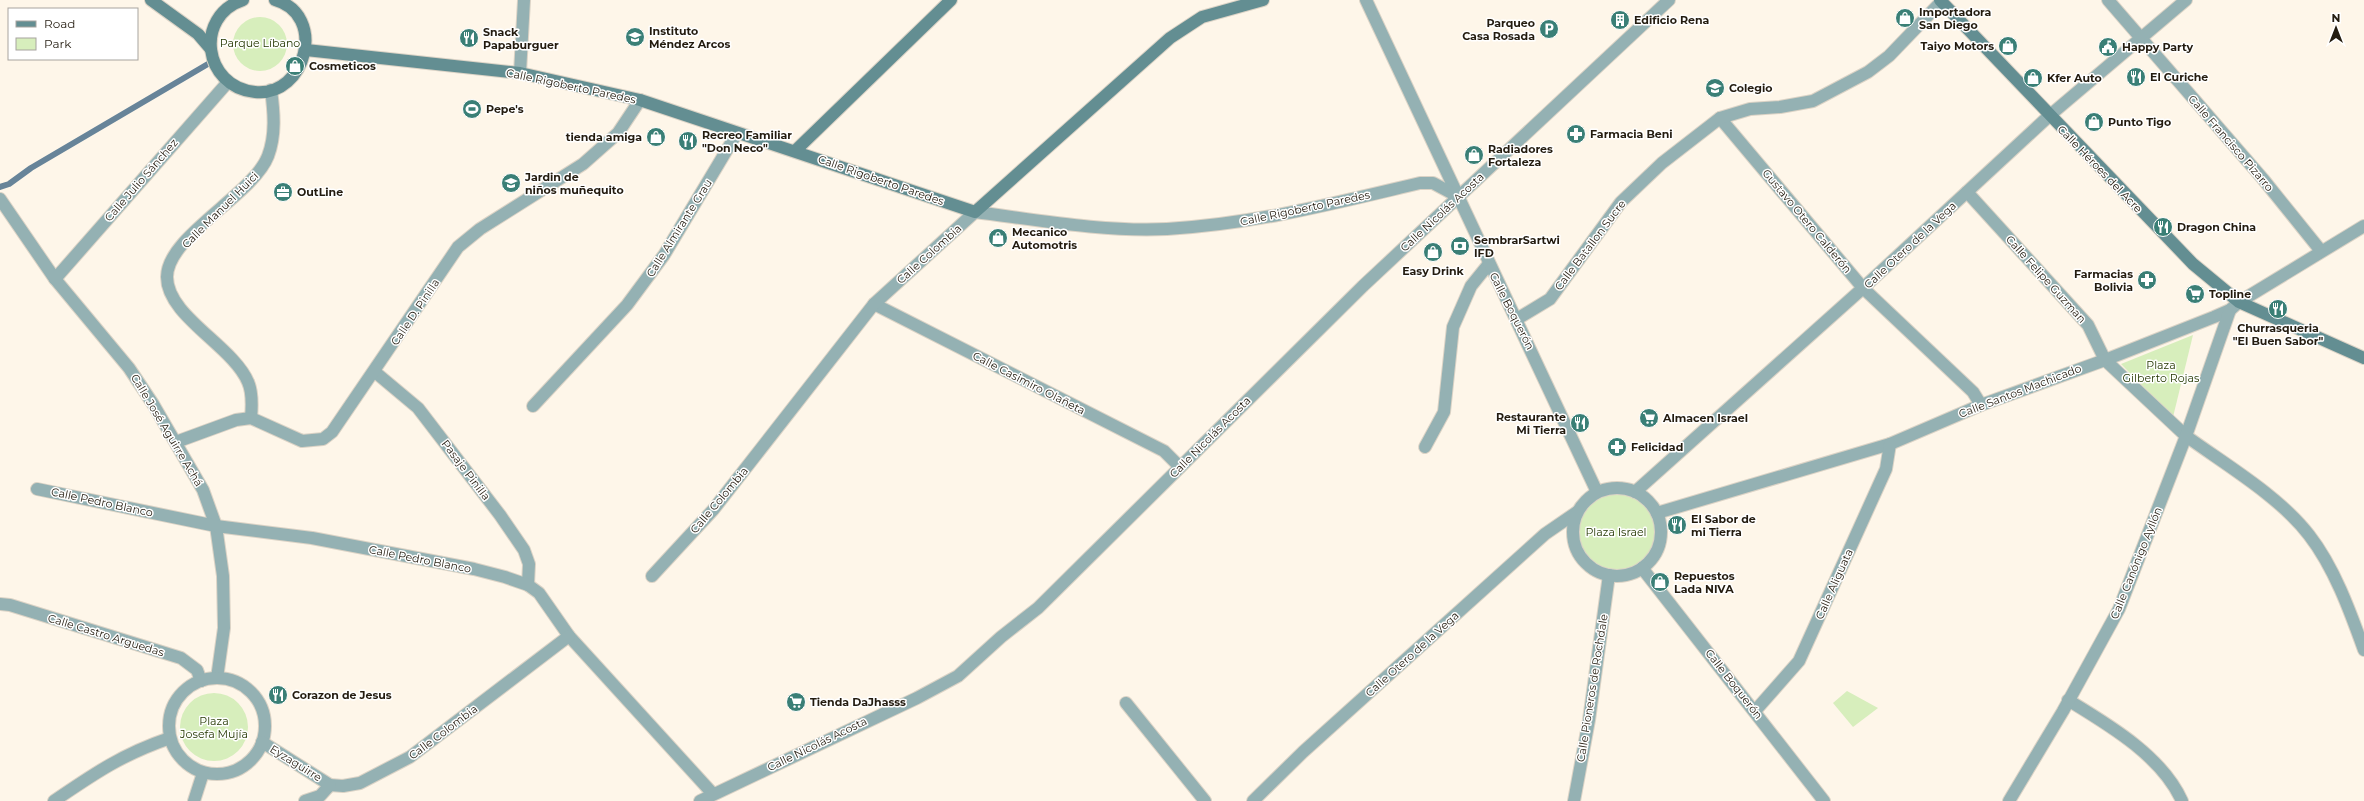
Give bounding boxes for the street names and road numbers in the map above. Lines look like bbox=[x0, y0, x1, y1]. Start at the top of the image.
street label: Calle Rigoberto Paredes bbox=[505, 65, 638, 107]
street label: Calle Francisco Pizarro bbox=[2185, 92, 2277, 194]
street label: Calle Héroes del Acre bbox=[2055, 122, 2146, 216]
street label: Calle Julio Sánchez bbox=[101, 136, 181, 224]
street label: Calle Rigoberto Paredes bbox=[816, 152, 946, 208]
street label: Gustavo Otero Calderón bbox=[1759, 166, 1855, 276]
street label: Calle Manuel Huici bbox=[179, 169, 261, 251]
street label: Calle Nicolás Acosta bbox=[1397, 170, 1487, 254]
street label: Calle Almirante Grau bbox=[643, 176, 715, 280]
street label: Calle Rigoberto Paredes bbox=[1239, 187, 1372, 229]
street label: Calle Batallon Sucre bbox=[1551, 197, 1629, 293]
street label: Calle Otero de la Vega bbox=[1861, 199, 1959, 291]
street label: Calle Colombia bbox=[894, 221, 964, 287]
street label: Calle Felipe Guzman bbox=[2003, 232, 2089, 326]
street label: Calle Boquerón bbox=[1486, 270, 1538, 352]
street label: Calle D. Pinilla bbox=[388, 276, 442, 348]
street label: Calle Casimiro Olañeta bbox=[970, 349, 1088, 417]
street label: Calle Santos Machicado bbox=[1957, 361, 2083, 421]
street label: Calle José Aguirre Achá bbox=[128, 371, 206, 489]
street label: Calle Nicolás Acosta bbox=[1166, 393, 1254, 481]
street label: Pasaje Pinilla bbox=[439, 437, 493, 503]
street label: Calle Colombia bbox=[687, 464, 751, 536]
street label: Calle Pedro Blanco bbox=[50, 484, 154, 520]
street label: Calle Canónigo Ayllón bbox=[2107, 505, 2165, 621]
street label: Calle Pedro Blanco bbox=[368, 542, 472, 576]
street label: Calle Aliguata bbox=[1812, 547, 1856, 621]
street label: Calle Otero de la Vega bbox=[1362, 608, 1462, 700]
street label: Calle Castro Arguedas bbox=[46, 611, 166, 660]
street label: Calle Pioneros de Rochdale bbox=[1573, 613, 1611, 763]
street label: Calle Boquerón bbox=[1702, 646, 1766, 722]
street label: Calle Colombia bbox=[406, 702, 480, 762]
street label: Calle Nicolás Acosta bbox=[765, 714, 869, 774]
street label: Eyzaguirre bbox=[268, 742, 325, 785]

